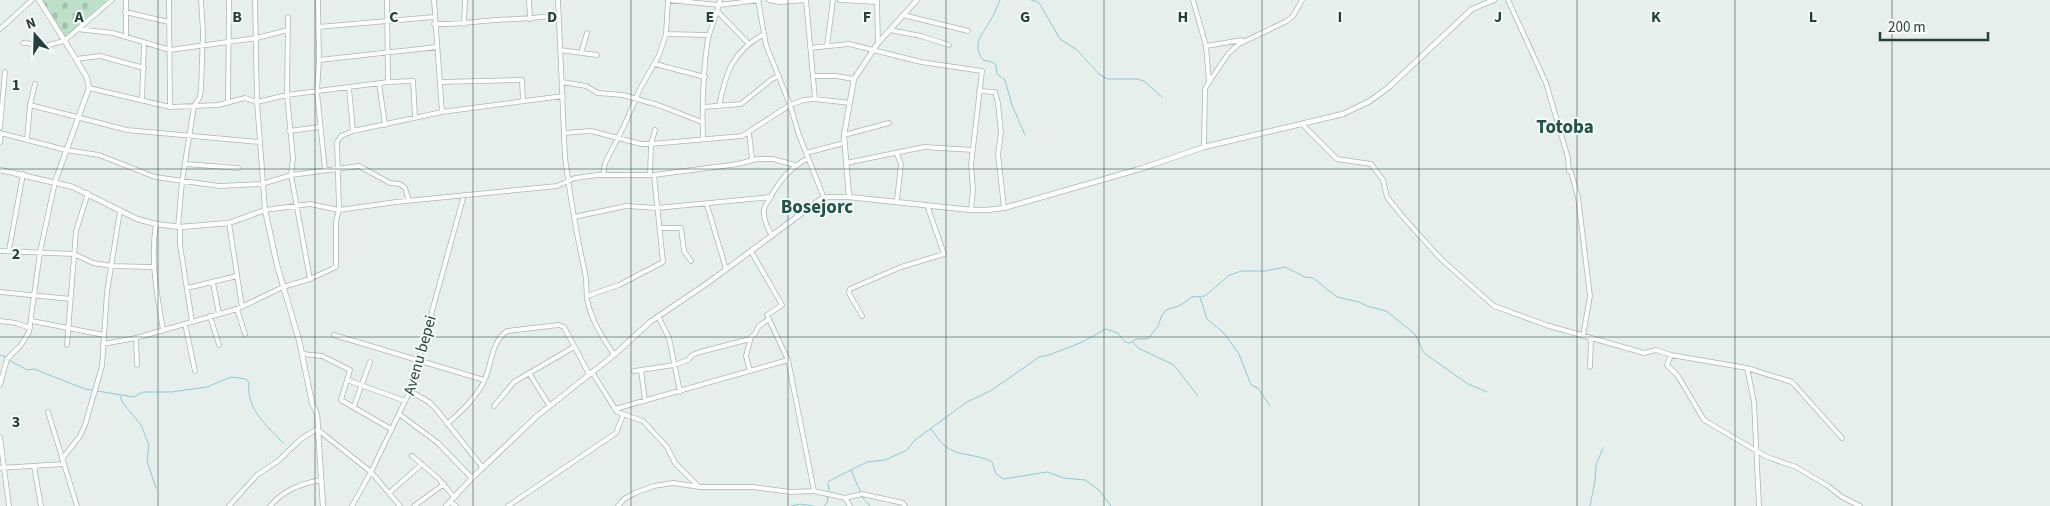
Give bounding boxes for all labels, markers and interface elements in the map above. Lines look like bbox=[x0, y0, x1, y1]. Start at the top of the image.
text: A bbox=[73, 6, 84, 28]
text: B bbox=[232, 6, 242, 28]
text: C bbox=[389, 6, 399, 28]
text: D bbox=[547, 6, 557, 28]
text: E bbox=[706, 6, 714, 28]
text: F bbox=[863, 6, 871, 28]
text: G bbox=[1020, 6, 1030, 28]
text: H bbox=[1178, 6, 1188, 28]
text: I bbox=[1338, 6, 1342, 28]
text: J bbox=[1494, 6, 1502, 28]
text: K bbox=[1651, 6, 1661, 28]
text: L bbox=[1809, 6, 1817, 28]
north arrow bbox=[10, 10, 60, 60]
scale bar bbox=[1880, 10, 1988, 42]
text: N bbox=[23, 13, 39, 35]
text: 200 m bbox=[1888, 17, 1926, 38]
text: 1 bbox=[12, 74, 20, 96]
district label: Totoba bbox=[1536, 114, 1594, 141]
district label: Bosejorc bbox=[781, 194, 853, 221]
text: 2 bbox=[12, 243, 20, 265]
street label: Avenu bepei bbox=[398, 313, 442, 398]
text: 3 bbox=[12, 411, 20, 433]

